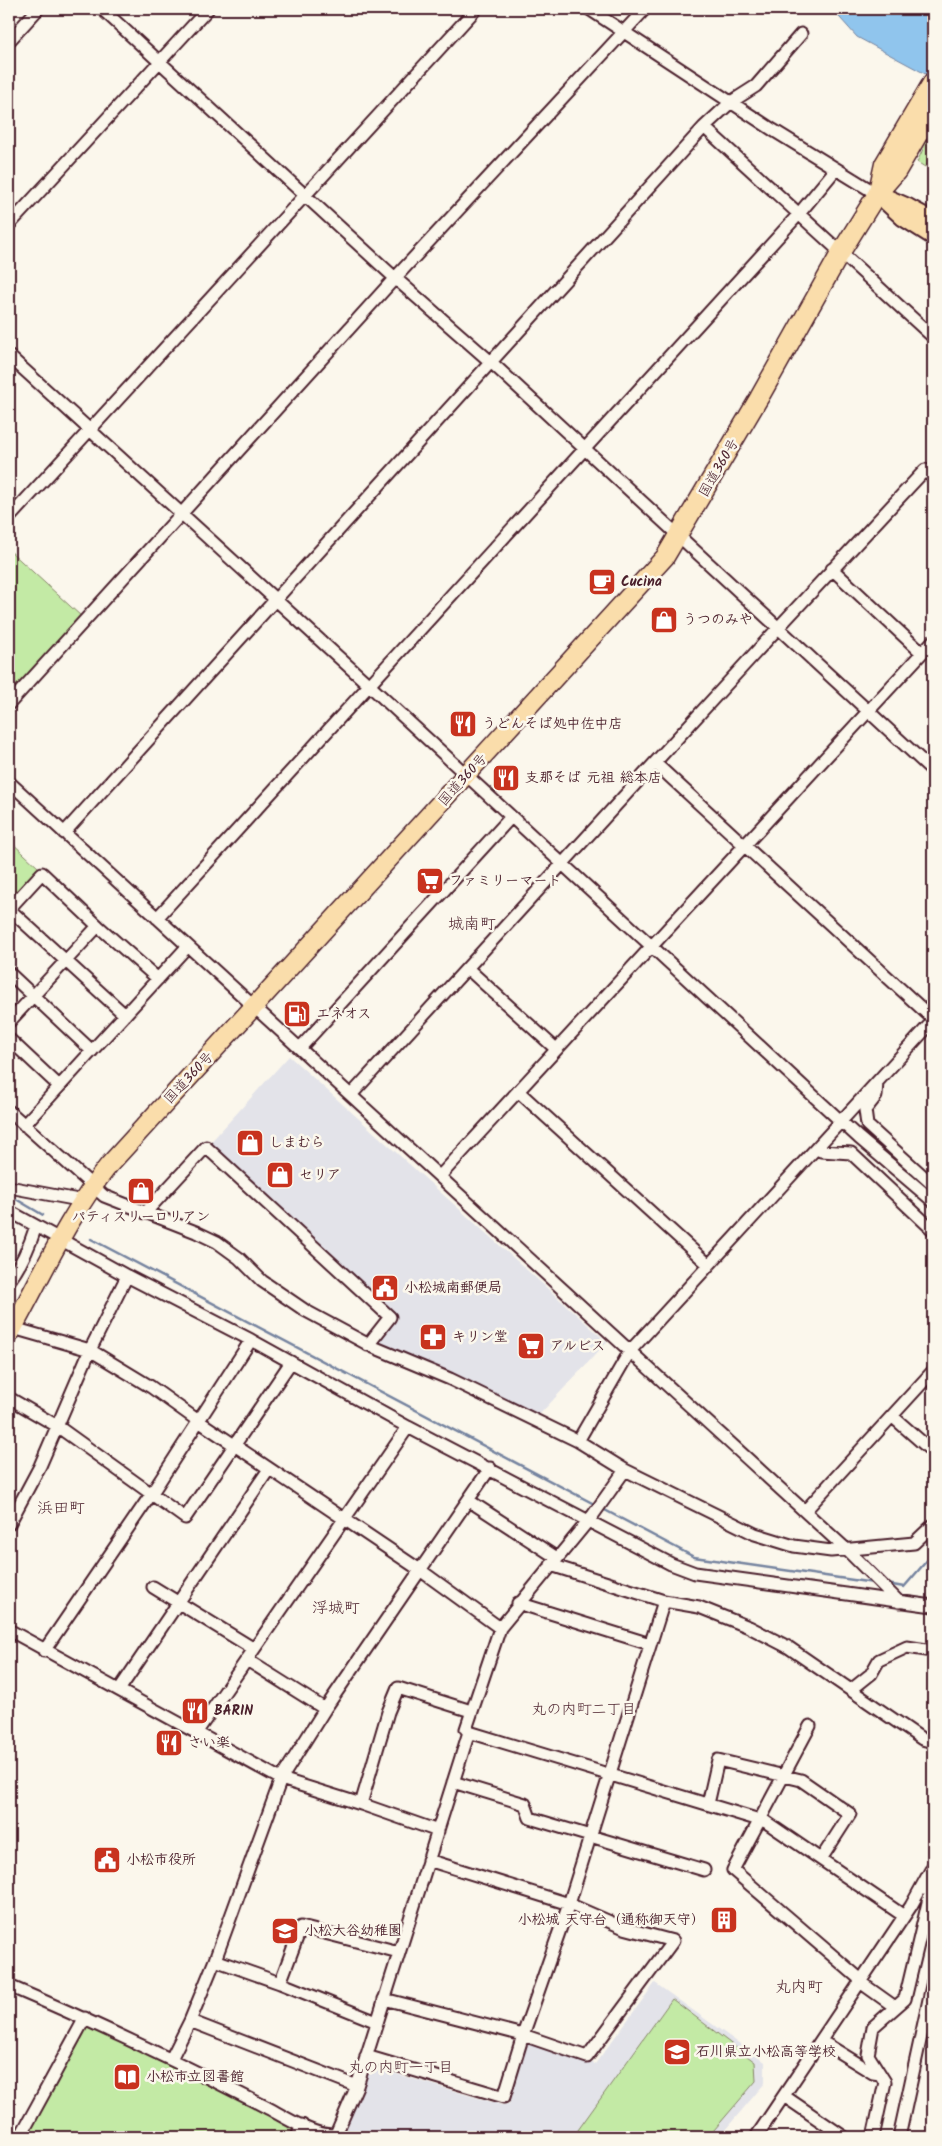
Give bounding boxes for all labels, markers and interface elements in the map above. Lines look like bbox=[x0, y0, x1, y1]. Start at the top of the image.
street label: 国道360号 bbox=[693, 434, 745, 502]
cafe icon: Cucina bbox=[587, 567, 617, 597]
place label: Cucina bbox=[621, 571, 662, 593]
shop icon: うつのみや bbox=[649, 605, 679, 635]
place label: うつのみや bbox=[683, 609, 753, 631]
restaurant icon: うどんそば処中佐中店 bbox=[448, 709, 478, 739]
place label: うどんそば処中佐中店 bbox=[482, 713, 623, 735]
street label: 国道360号 bbox=[433, 749, 493, 811]
restaurant icon: 支那そば 元祖 総本店 bbox=[491, 763, 521, 793]
place label: 支那そば 元祖 総本店 bbox=[525, 767, 662, 789]
supermarket icon: ファミリーマート bbox=[415, 866, 445, 896]
place label: ファミリーマート bbox=[449, 870, 562, 892]
district label: 城南町 bbox=[448, 912, 496, 937]
fuel station icon: エネオス bbox=[282, 999, 312, 1029]
place label: エネオス bbox=[316, 1003, 371, 1025]
street label: 国道360号 bbox=[159, 1047, 219, 1109]
shop icon: しまむら bbox=[235, 1128, 265, 1158]
place label: しまむら bbox=[269, 1132, 325, 1154]
shop icon: セリア bbox=[265, 1160, 295, 1190]
place label: セリア bbox=[299, 1164, 341, 1186]
shop icon: パティスリーロリアン bbox=[126, 1176, 156, 1206]
place label: パティスリーロリアン bbox=[72, 1206, 210, 1228]
public building icon: 小松城南郵便局 bbox=[370, 1273, 400, 1303]
place label: 小松城南郵便局 bbox=[404, 1277, 502, 1299]
pharmacy icon: キリン堂 bbox=[418, 1322, 448, 1352]
place label: キリン堂 bbox=[452, 1326, 508, 1348]
supermarket icon: アルビス bbox=[516, 1331, 546, 1361]
place label: アルビス bbox=[550, 1335, 605, 1357]
district label: 浜田町 bbox=[37, 1496, 85, 1521]
district label: 浮城町 bbox=[312, 1596, 360, 1621]
restaurant icon: BARIN bbox=[180, 1696, 210, 1726]
district label: 丸の内町二丁目 bbox=[531, 1698, 637, 1722]
place label: BARIN bbox=[214, 1700, 253, 1722]
restaurant icon: さい楽 bbox=[154, 1728, 184, 1758]
place label: さい楽 bbox=[188, 1732, 230, 1754]
public building icon: 小松市役所 bbox=[92, 1845, 122, 1875]
place label: 小松市役所 bbox=[126, 1849, 196, 1871]
building icon: 小松城 天守台（通称御天守） bbox=[709, 1905, 739, 1935]
place label: 小松城 天守台（通称御天守） bbox=[518, 1909, 705, 1931]
school or university icon: 小松大谷幼稚園 bbox=[270, 1916, 300, 1946]
place label: 小松大谷幼稚園 bbox=[304, 1920, 402, 1942]
district label: 丸内町 bbox=[775, 1975, 823, 2000]
school or university icon: 石川県立小松高等学校 bbox=[662, 2037, 692, 2067]
place label: 石川県立小松高等学校 bbox=[696, 2041, 836, 2063]
district label: 丸の内町一丁目 bbox=[348, 2056, 454, 2080]
library icon: 小松市立図書館 bbox=[112, 2062, 142, 2092]
place label: 小松市立図書館 bbox=[146, 2066, 244, 2088]

